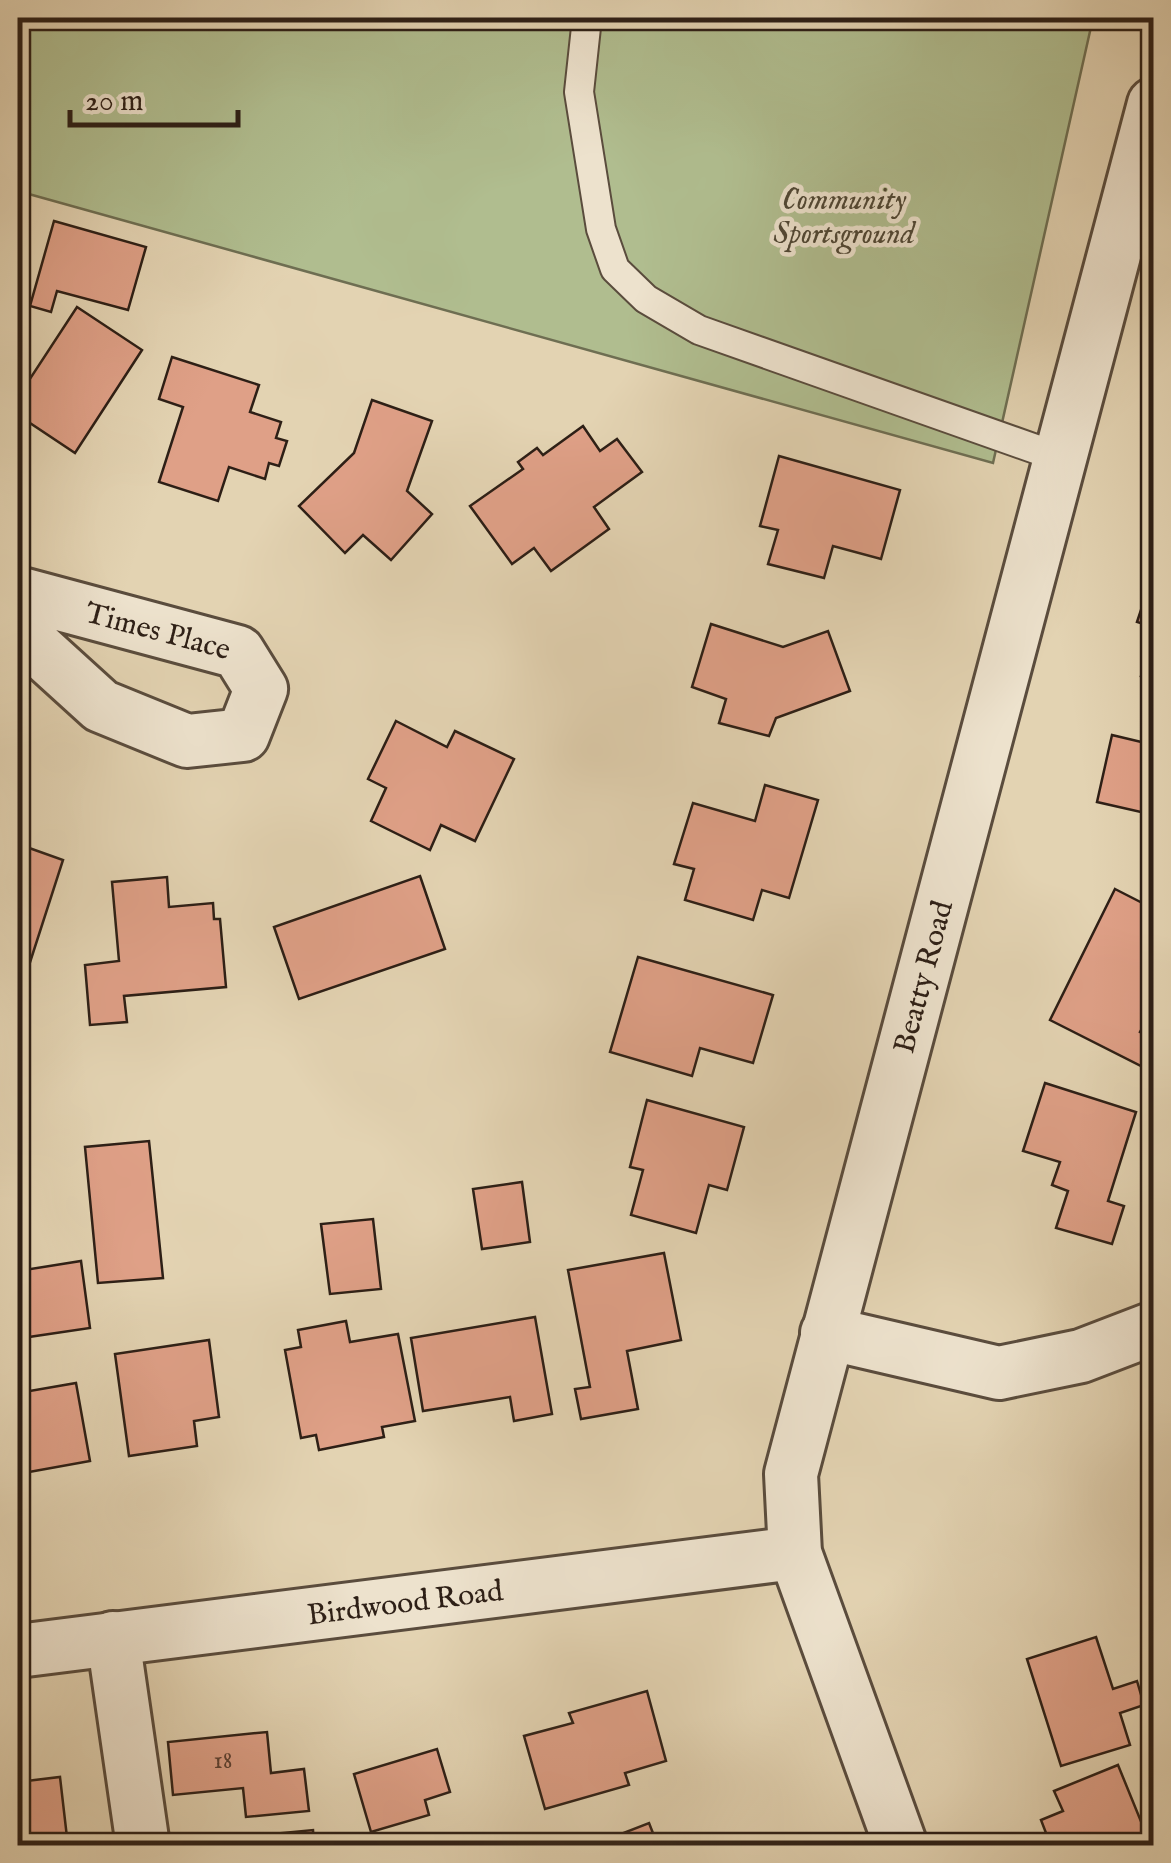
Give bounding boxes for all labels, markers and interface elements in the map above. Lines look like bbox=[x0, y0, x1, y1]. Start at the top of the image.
scale bar bbox=[70, 65, 238, 127]
text: 20 m bbox=[85, 83, 144, 121]
park label: Community Sportsground bbox=[773, 182, 917, 254]
street label: Times Place bbox=[81, 595, 234, 670]
street label: Beatty Road bbox=[886, 896, 963, 1058]
street label: Birdwood Road bbox=[305, 1573, 506, 1635]
house number: 18 bbox=[213, 1745, 233, 1777]

